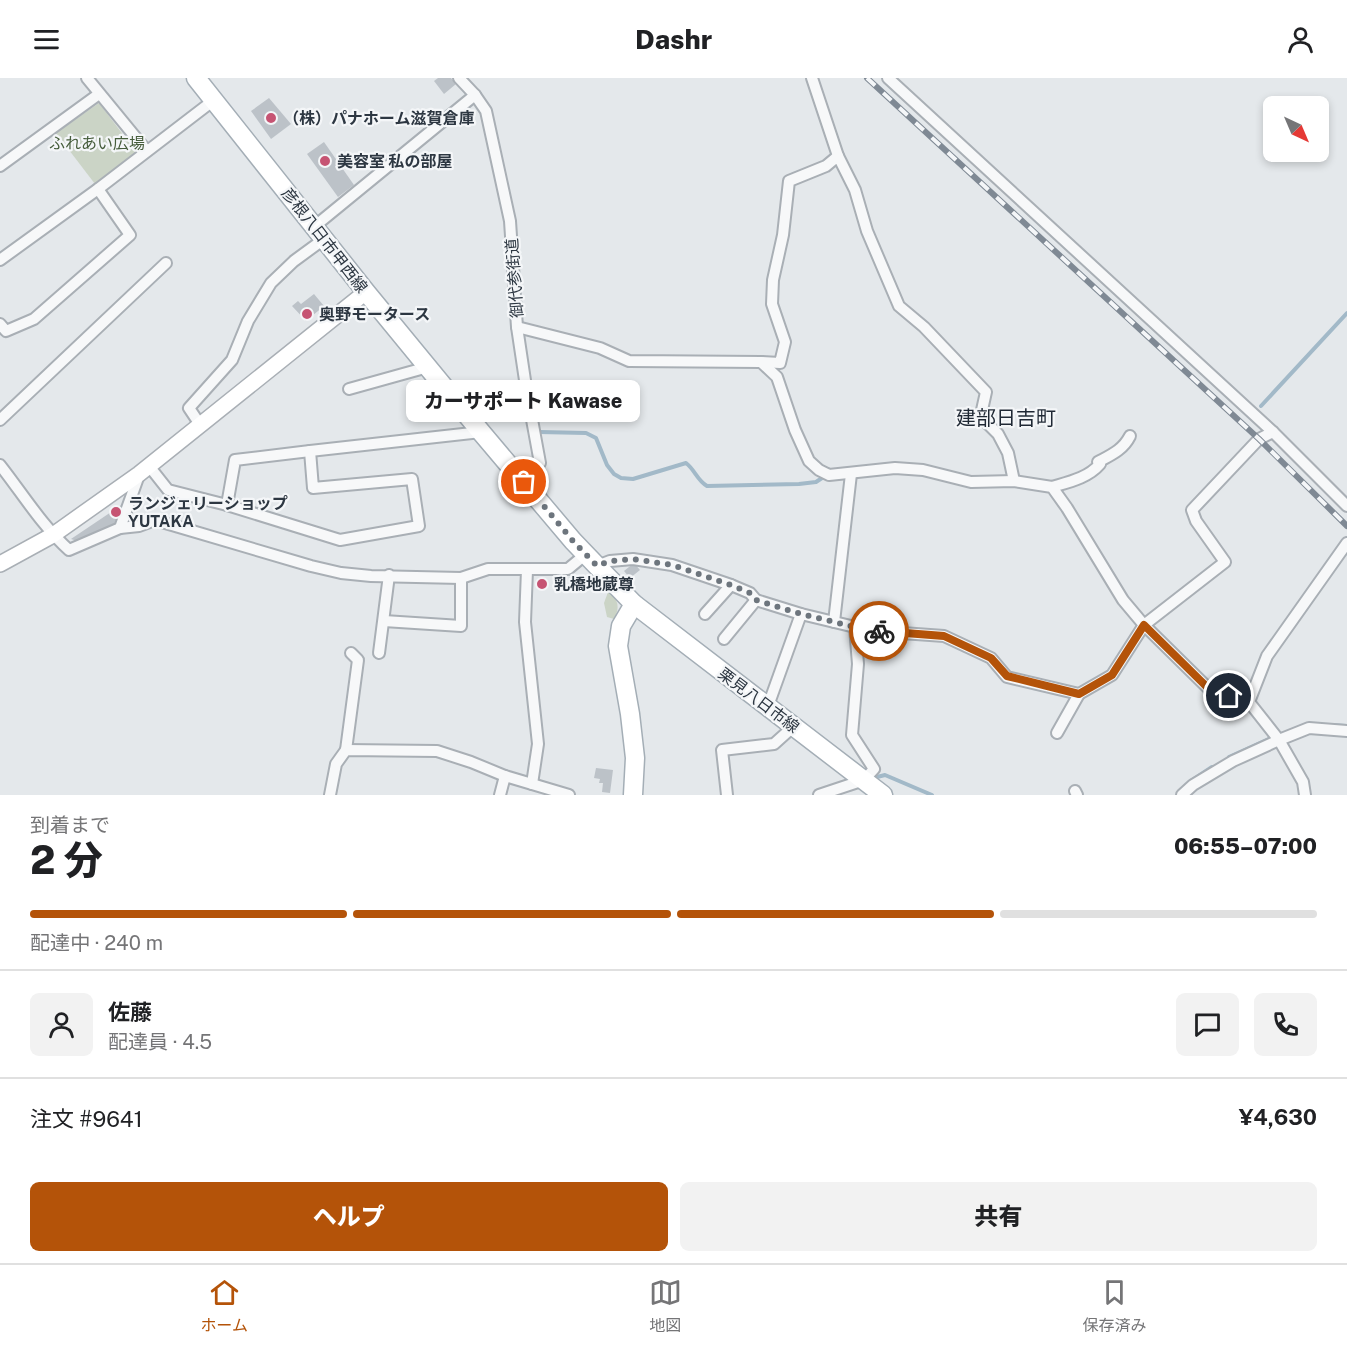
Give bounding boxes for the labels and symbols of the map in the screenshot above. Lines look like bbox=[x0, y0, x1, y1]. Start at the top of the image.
north arrow bbox=[1263, 96, 1329, 162]
place label: （株）パナホーム滋賀倉庫 bbox=[283, 109, 475, 128]
marker: （株）パナホーム滋賀倉庫 bbox=[264, 111, 278, 125]
park label: ふれあい広場 bbox=[49, 134, 145, 153]
place label: 美容室 私の部屋 bbox=[337, 152, 453, 171]
marker: 美容室 私の部屋 bbox=[318, 154, 332, 168]
street label: 彦根八日市甲西線 bbox=[278, 184, 371, 297]
street label: 御代参街道 bbox=[502, 237, 527, 319]
place label: 奥野モータース bbox=[319, 305, 430, 324]
marker: 奥野モータース bbox=[300, 307, 314, 321]
callout: カーサポート Kawase bbox=[407, 380, 641, 422]
district label: 建部日吉町 bbox=[956, 406, 1056, 430]
pin bbox=[498, 456, 549, 507]
place label: ランジェリーショップ YUTAKA bbox=[128, 494, 288, 531]
marker: ランジェリーショップ YUTAKA bbox=[109, 505, 123, 519]
place label: 乳橋地蔵尊 bbox=[554, 575, 634, 594]
marker: 乳橋地蔵尊 bbox=[535, 577, 549, 591]
courier bbox=[849, 601, 909, 661]
street label: 栗見八日市線 bbox=[715, 664, 803, 737]
pin bbox=[1203, 670, 1254, 721]

